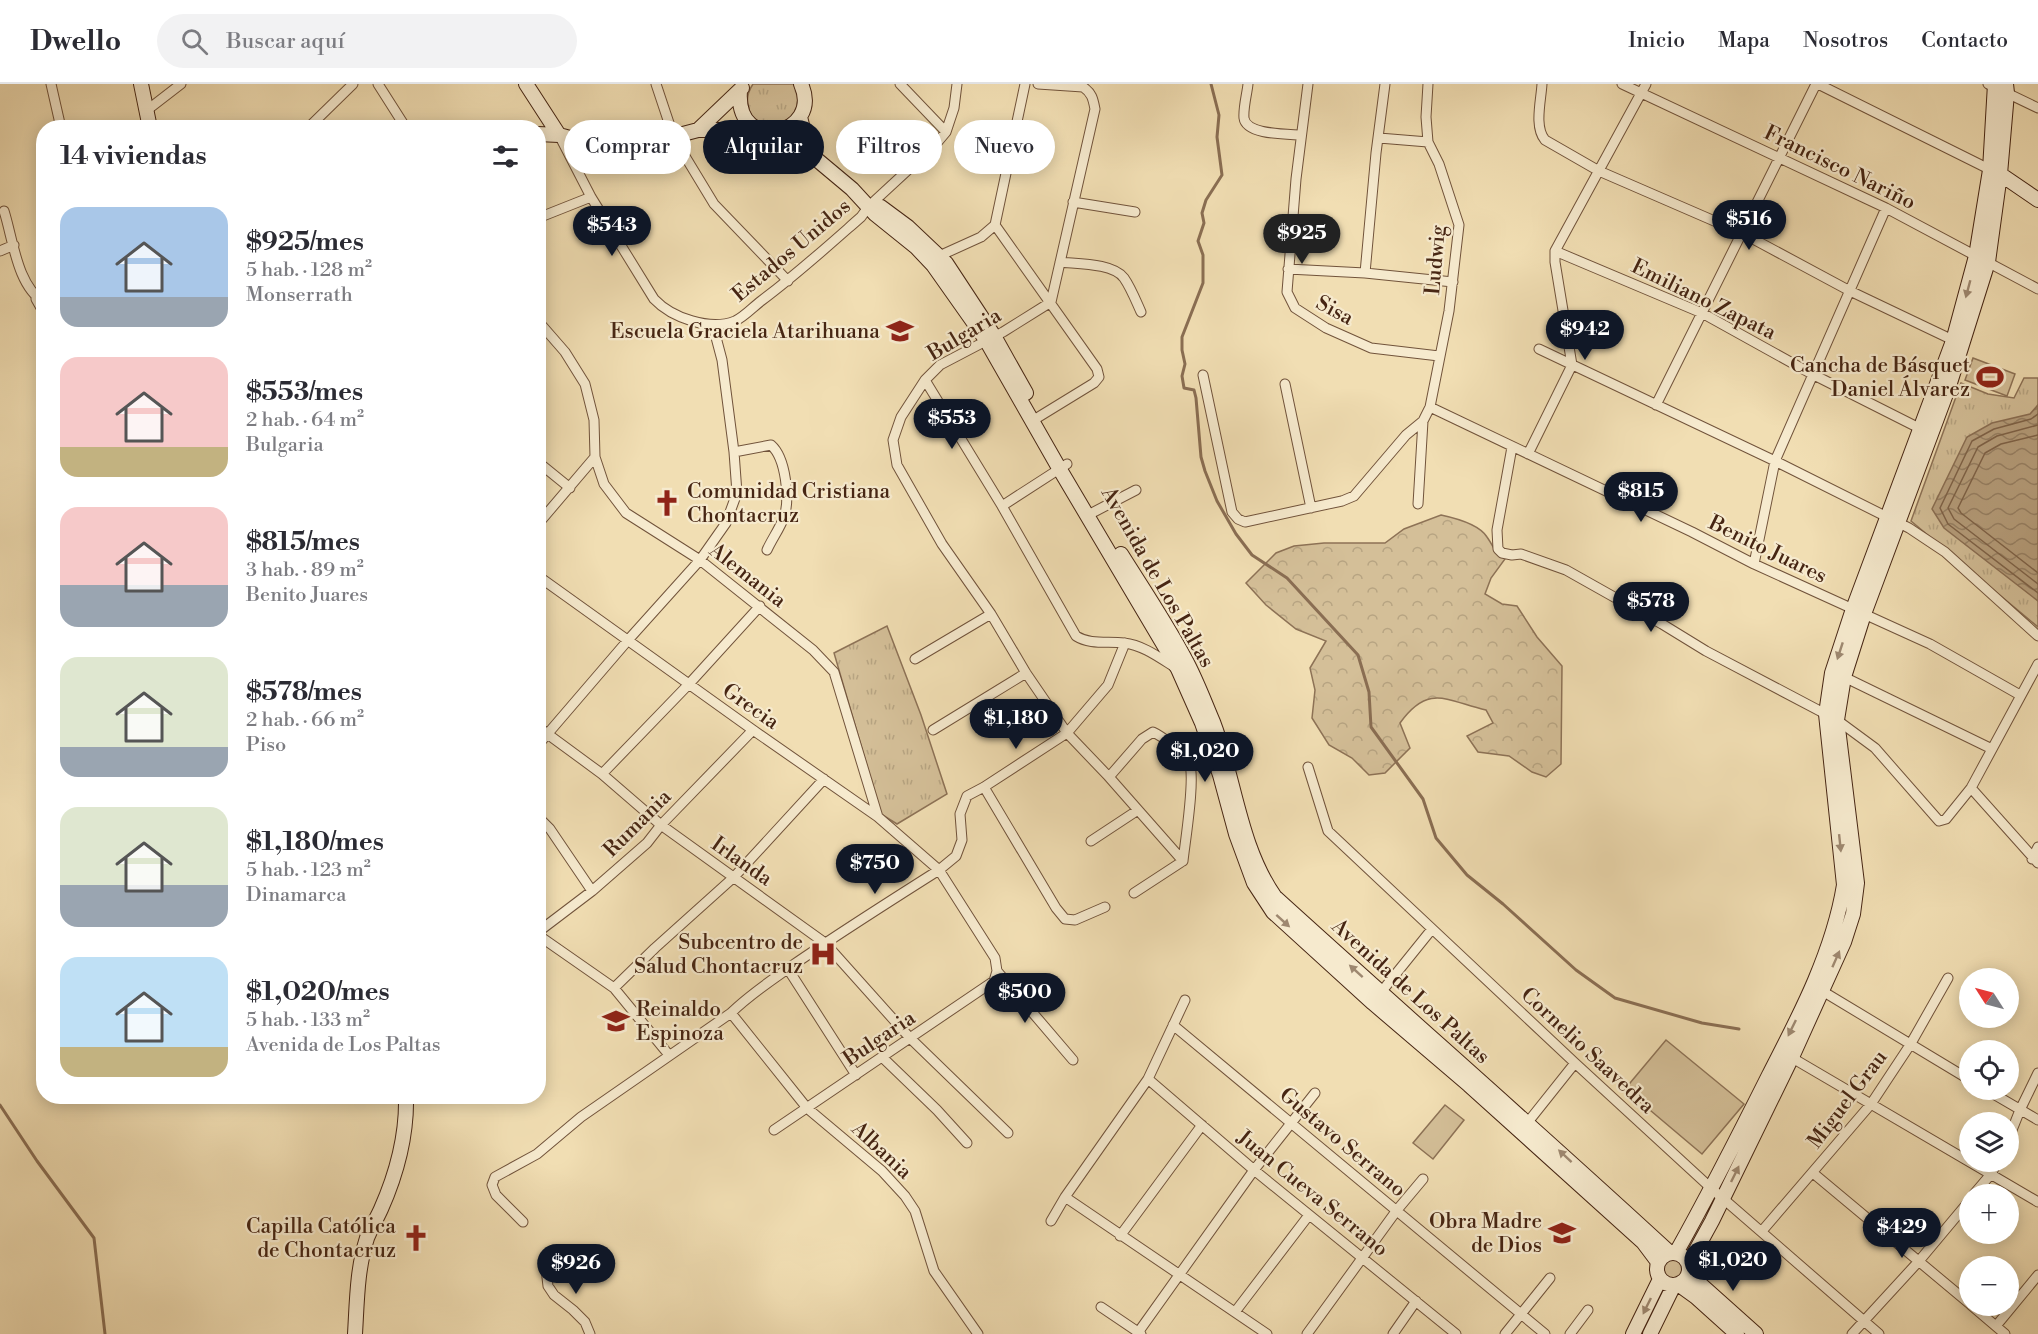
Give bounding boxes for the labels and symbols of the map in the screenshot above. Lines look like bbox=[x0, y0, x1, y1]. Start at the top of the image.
street label: Francisco Nariño bbox=[1759, 120, 1920, 216]
street label: Estados Unidos bbox=[727, 194, 856, 308]
pin: $516 bbox=[1713, 200, 1785, 251]
pin: $543 bbox=[576, 206, 648, 257]
pin: $925 bbox=[1266, 214, 1338, 265]
street label: Ludwig bbox=[1420, 224, 1452, 296]
street label: Emiliano Zapata bbox=[1627, 254, 1780, 346]
one-way arrow bbox=[1962, 280, 1972, 298]
street label: Sisa bbox=[1311, 290, 1358, 332]
street label: Bulgaria bbox=[922, 303, 1006, 368]
pin: $942 bbox=[1549, 310, 1621, 361]
school or university icon: Escuela Graciela Atarihuana bbox=[885, 316, 915, 346]
place label: Escuela Graciela Atarihuana bbox=[610, 319, 880, 345]
place label: Cancha de Básquet Daniel Álvarez bbox=[1790, 353, 1971, 403]
sports icon: Cancha de Básquet Daniel Álvarez bbox=[1975, 362, 2005, 392]
pin: $553 bbox=[916, 399, 988, 450]
pin: $815 bbox=[1605, 472, 1677, 523]
place label: Comunidad Cristiana Chontacruz bbox=[687, 479, 891, 529]
street label: Avenida de Los Paltas bbox=[1094, 482, 1219, 672]
church icon: Comunidad Cristiana Chontacruz bbox=[652, 488, 682, 518]
street label: Benito Juares bbox=[1703, 510, 1831, 590]
street label: Alemania bbox=[703, 537, 791, 614]
pin: $578 bbox=[1615, 582, 1687, 633]
one-way arrow bbox=[1834, 642, 1844, 660]
street label: Grecia bbox=[717, 678, 784, 736]
pin: $1,180 bbox=[967, 699, 1065, 750]
pin: $1,020 bbox=[1156, 732, 1254, 783]
street label: Rumania bbox=[598, 784, 677, 863]
street label: Irlanda bbox=[706, 831, 777, 892]
one-way arrow bbox=[1835, 834, 1845, 853]
pin: $750 bbox=[839, 844, 911, 895]
street label: Avenida de Los Paltas bbox=[1325, 913, 1495, 1070]
one-way arrow bbox=[1275, 914, 1290, 928]
place label: Subcentro de Salud Chontacruz bbox=[634, 930, 803, 980]
hospital icon: Subcentro de Salud Chontacruz bbox=[808, 939, 838, 969]
one-way arrow bbox=[1831, 950, 1841, 968]
one-way arrow bbox=[1349, 964, 1364, 978]
north arrow bbox=[1959, 968, 2019, 1028]
pin: $500 bbox=[989, 973, 1061, 1024]
street label: Cornelio Saavedra bbox=[1515, 982, 1660, 1120]
place label: Reinaldo Espinoza bbox=[636, 997, 724, 1047]
street label: Bulgaria bbox=[838, 1005, 921, 1073]
school or university icon: Reinaldo Espinoza bbox=[601, 1006, 631, 1036]
one-way arrow bbox=[1788, 1020, 1797, 1037]
street label: Miguel Grau bbox=[1802, 1045, 1893, 1154]
street label: Gustavo Serrano bbox=[1274, 1082, 1411, 1203]
street label: Albania bbox=[845, 1116, 917, 1185]
street label: Juan Cueva Serrano bbox=[1231, 1124, 1393, 1263]
one-way arrow bbox=[1558, 1150, 1573, 1163]
one-way arrow bbox=[1731, 1165, 1740, 1182]
pin: $429 bbox=[1866, 1208, 1938, 1259]
place label: Obra Madre de Dios bbox=[1429, 1209, 1542, 1259]
place label: Capilla Católica de Chontacruz bbox=[246, 1214, 396, 1264]
school or university icon: Obra Madre de Dios bbox=[1547, 1218, 1577, 1248]
church icon: Capilla Católica de Chontacruz bbox=[401, 1223, 431, 1253]
pin: $1,020 bbox=[1684, 1241, 1782, 1292]
pin: $926 bbox=[540, 1244, 612, 1295]
one-way arrow bbox=[1642, 1298, 1651, 1315]

